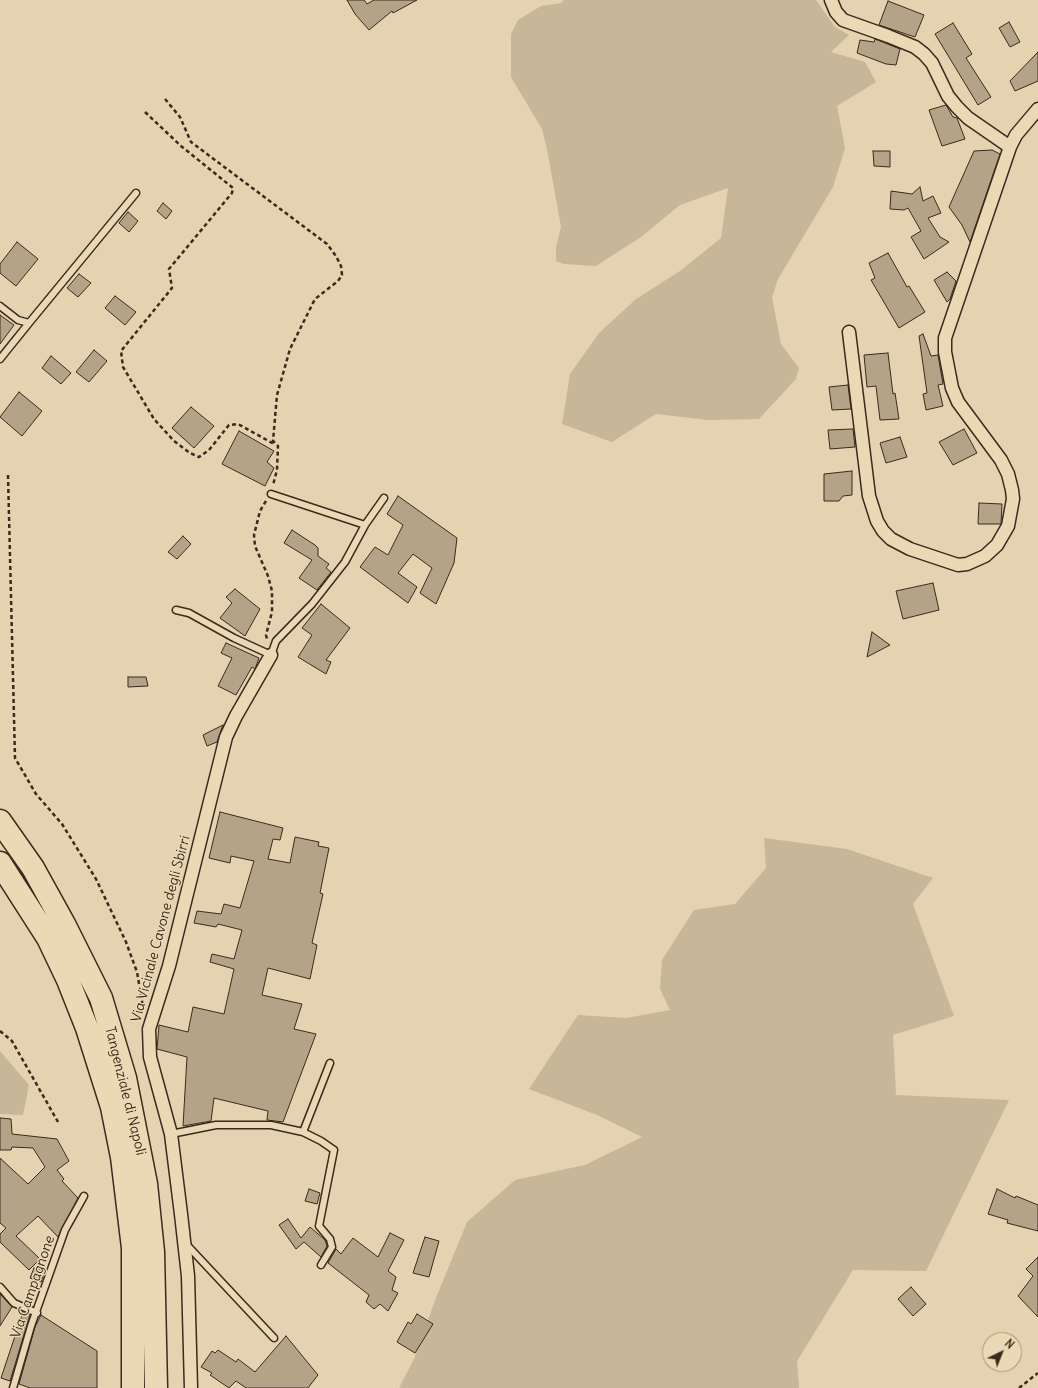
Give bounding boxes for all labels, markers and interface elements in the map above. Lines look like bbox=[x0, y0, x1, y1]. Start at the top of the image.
street label: Via Vicinale Cavone degli Sbirri bbox=[128, 834, 194, 1024]
street label: Tangenziale di Napoli bbox=[101, 1025, 149, 1157]
street label: Via Campagnone bbox=[7, 1233, 59, 1341]
north arrow bbox=[982, 1332, 1022, 1372]
text: N bbox=[1002, 1336, 1017, 1352]

